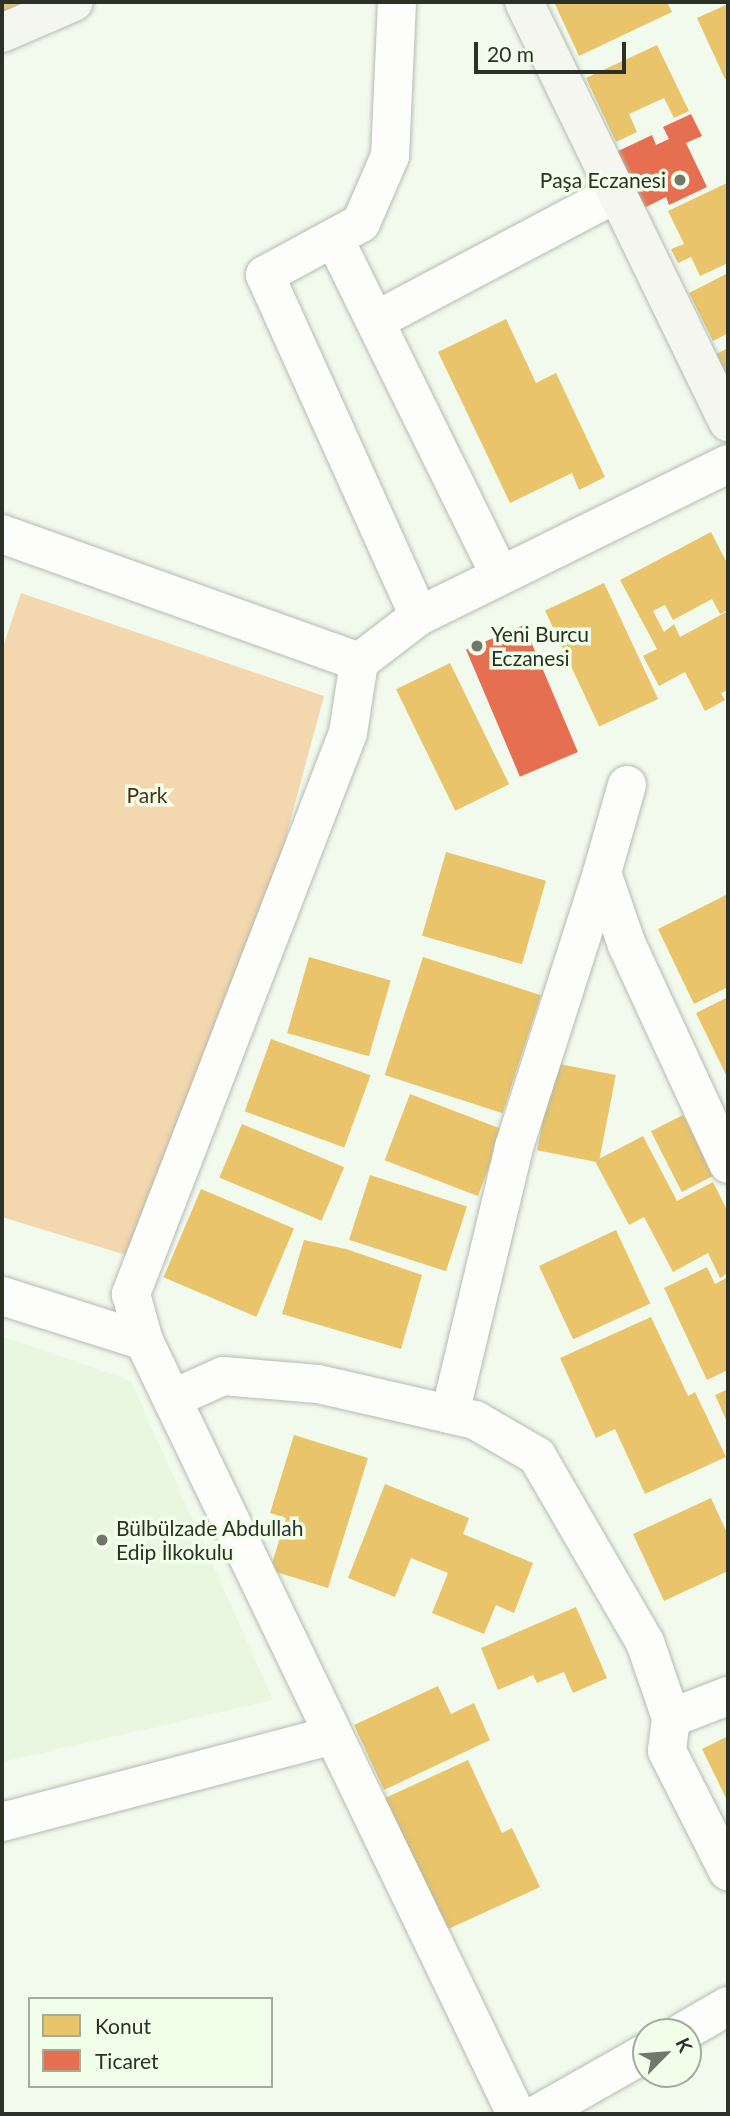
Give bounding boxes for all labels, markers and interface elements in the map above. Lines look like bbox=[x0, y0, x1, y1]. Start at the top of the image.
scale bar bbox=[478, 28, 630, 72]
text: 20 m bbox=[487, 41, 534, 66]
place label: Paşa Eczanesi bbox=[540, 167, 666, 193]
marker: Paşa Eczanesi bbox=[672, 172, 688, 188]
place label: Yeni Burcu Eczanesi bbox=[491, 621, 589, 671]
marker: Yeni Burcu Eczanesi bbox=[469, 638, 485, 654]
park label: Park bbox=[126, 782, 168, 808]
place label: Bülbülzade Abdullah Edip İlkokulu bbox=[116, 1515, 304, 1565]
marker: Bülbülzade Abdullah Edip İlkokulu bbox=[94, 1532, 110, 1548]
legend bbox=[28, 1997, 273, 2088]
text: Konut bbox=[95, 2013, 151, 2038]
north arrow bbox=[632, 2018, 702, 2088]
text: K bbox=[671, 2034, 698, 2056]
text: Ticaret bbox=[95, 2048, 159, 2073]

